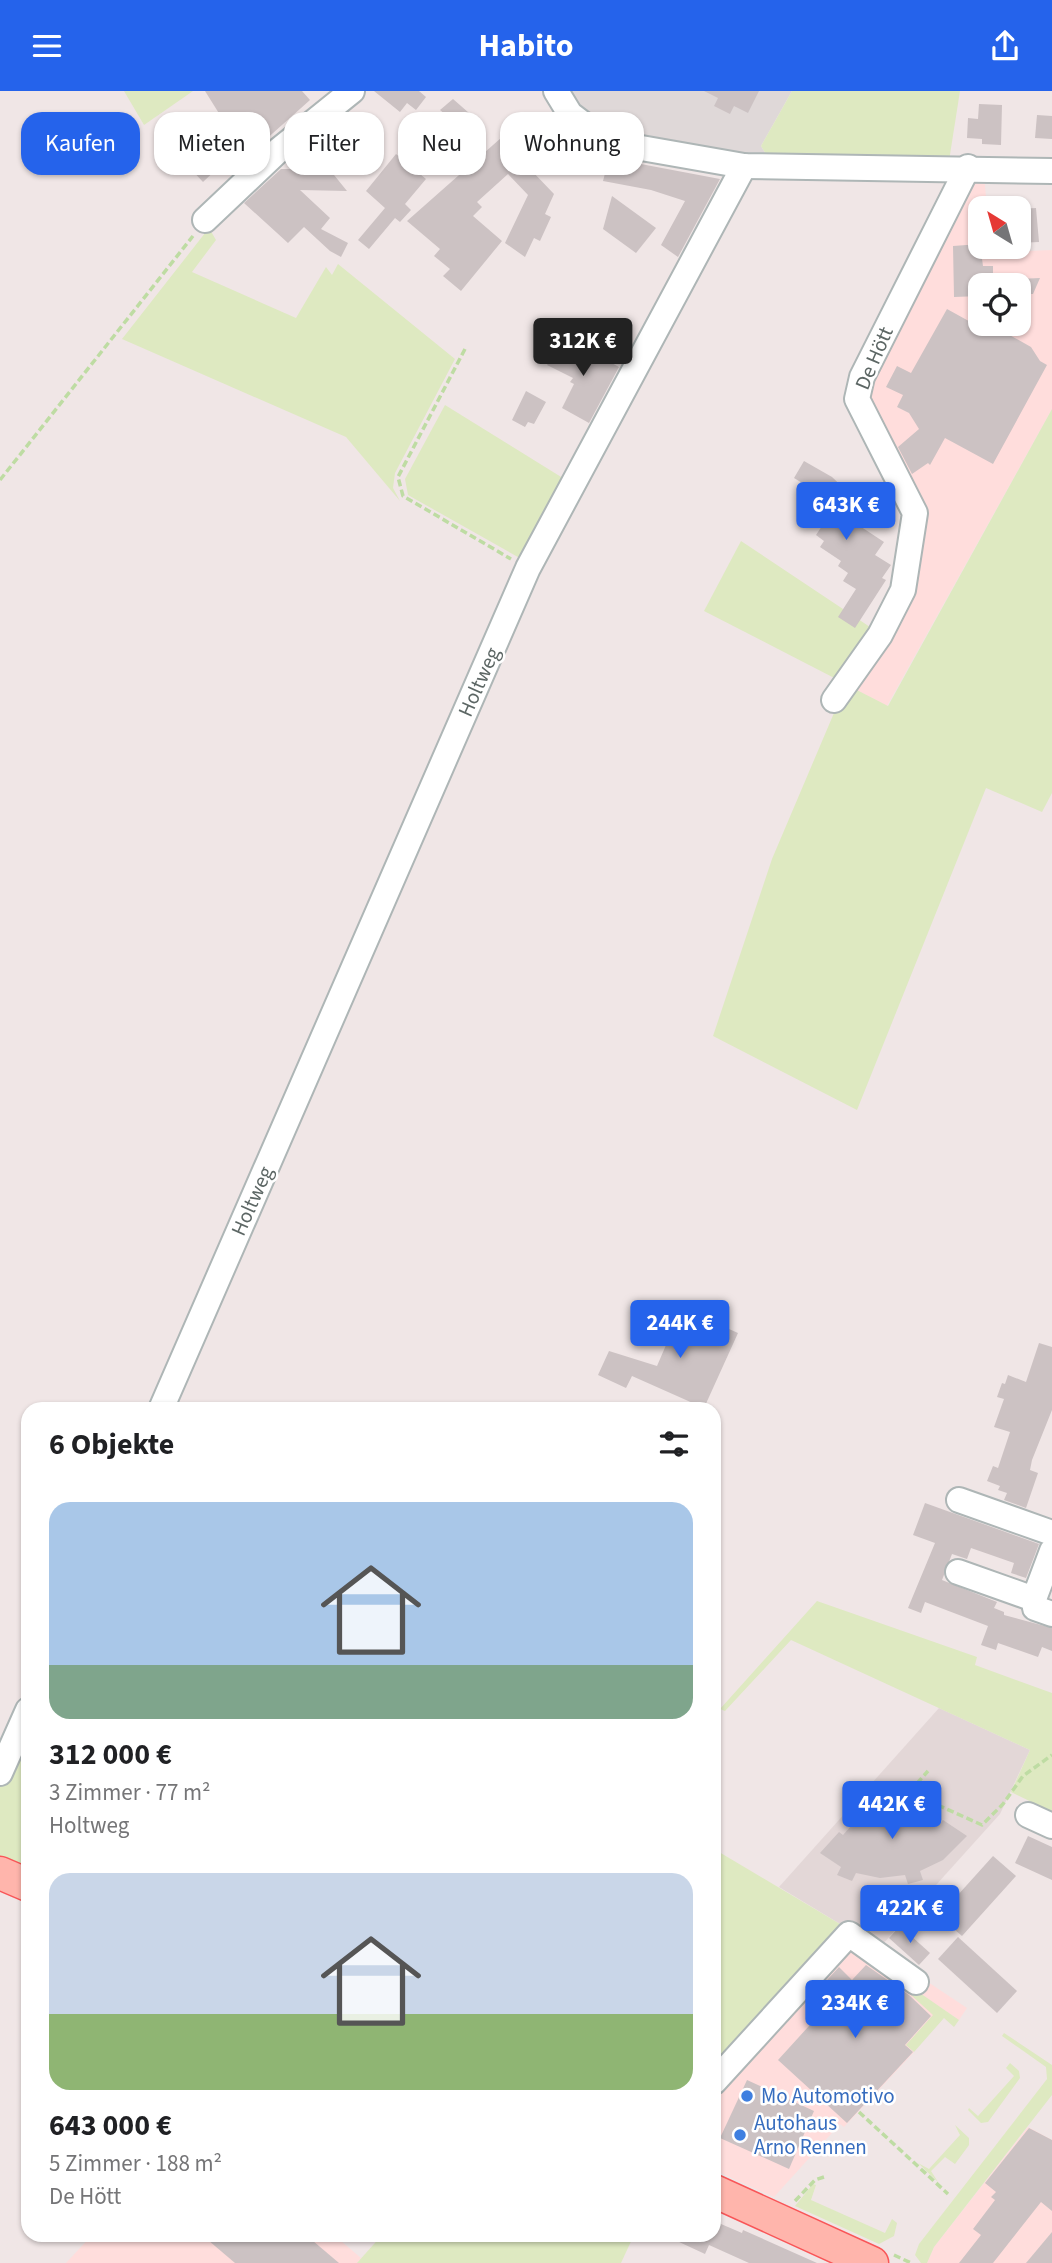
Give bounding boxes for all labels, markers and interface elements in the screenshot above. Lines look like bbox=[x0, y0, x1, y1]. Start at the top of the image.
text: Habito bbox=[478, 23, 574, 69]
icon: menu bbox=[28, 27, 66, 65]
icon: share bbox=[986, 27, 1024, 65]
chip: Kaufen bbox=[21, 112, 140, 175]
chip: Mieten bbox=[154, 112, 270, 175]
chip: Filter bbox=[284, 112, 384, 175]
chip: Neu bbox=[398, 112, 486, 175]
chip: Wohnung bbox=[500, 112, 644, 175]
north arrow bbox=[968, 196, 1031, 259]
map controls bbox=[968, 196, 1031, 336]
button: locate bbox=[968, 273, 1031, 336]
pin: 312K € bbox=[526, 319, 640, 378]
street label: De Hött bbox=[847, 322, 901, 394]
text: 312K € bbox=[549, 324, 617, 357]
pin: 643K € bbox=[789, 483, 903, 542]
text: 643K € bbox=[812, 488, 880, 521]
street label: Holtweg bbox=[450, 642, 508, 722]
street label: Holtweg bbox=[223, 1161, 281, 1241]
pin: 244K € bbox=[623, 1301, 737, 1360]
text: 244K € bbox=[646, 1306, 714, 1339]
text: 6 Objekte bbox=[49, 1423, 174, 1466]
icon: filters bbox=[655, 1425, 693, 1463]
icon: home bbox=[308, 1547, 434, 1673]
text: 312 000 € bbox=[49, 1733, 172, 1776]
text: 3 Zimmer · 77 m² bbox=[49, 1776, 211, 1809]
pin: 442K € bbox=[835, 1781, 949, 1841]
text: 442K € bbox=[858, 1787, 926, 1820]
text: Holtweg bbox=[49, 1809, 129, 1842]
pin: 422K € bbox=[853, 1885, 967, 1945]
text: 422K € bbox=[876, 1891, 944, 1924]
icon: home bbox=[308, 1918, 434, 2044]
pin: 234K € bbox=[798, 1981, 912, 2040]
text: 234K € bbox=[821, 1986, 889, 2019]
place label: Mo Automotivo bbox=[761, 2081, 895, 2111]
marker: Mo Automotivo bbox=[739, 2088, 755, 2104]
text: 643 000 € bbox=[49, 2104, 172, 2147]
place label: Autohaus Arno Rennen bbox=[754, 2108, 867, 2162]
marker: Autohaus Arno Rennen bbox=[732, 2127, 748, 2143]
text: 5 Zimmer · 188 m² bbox=[49, 2147, 222, 2180]
text: De Hött bbox=[49, 2180, 121, 2213]

